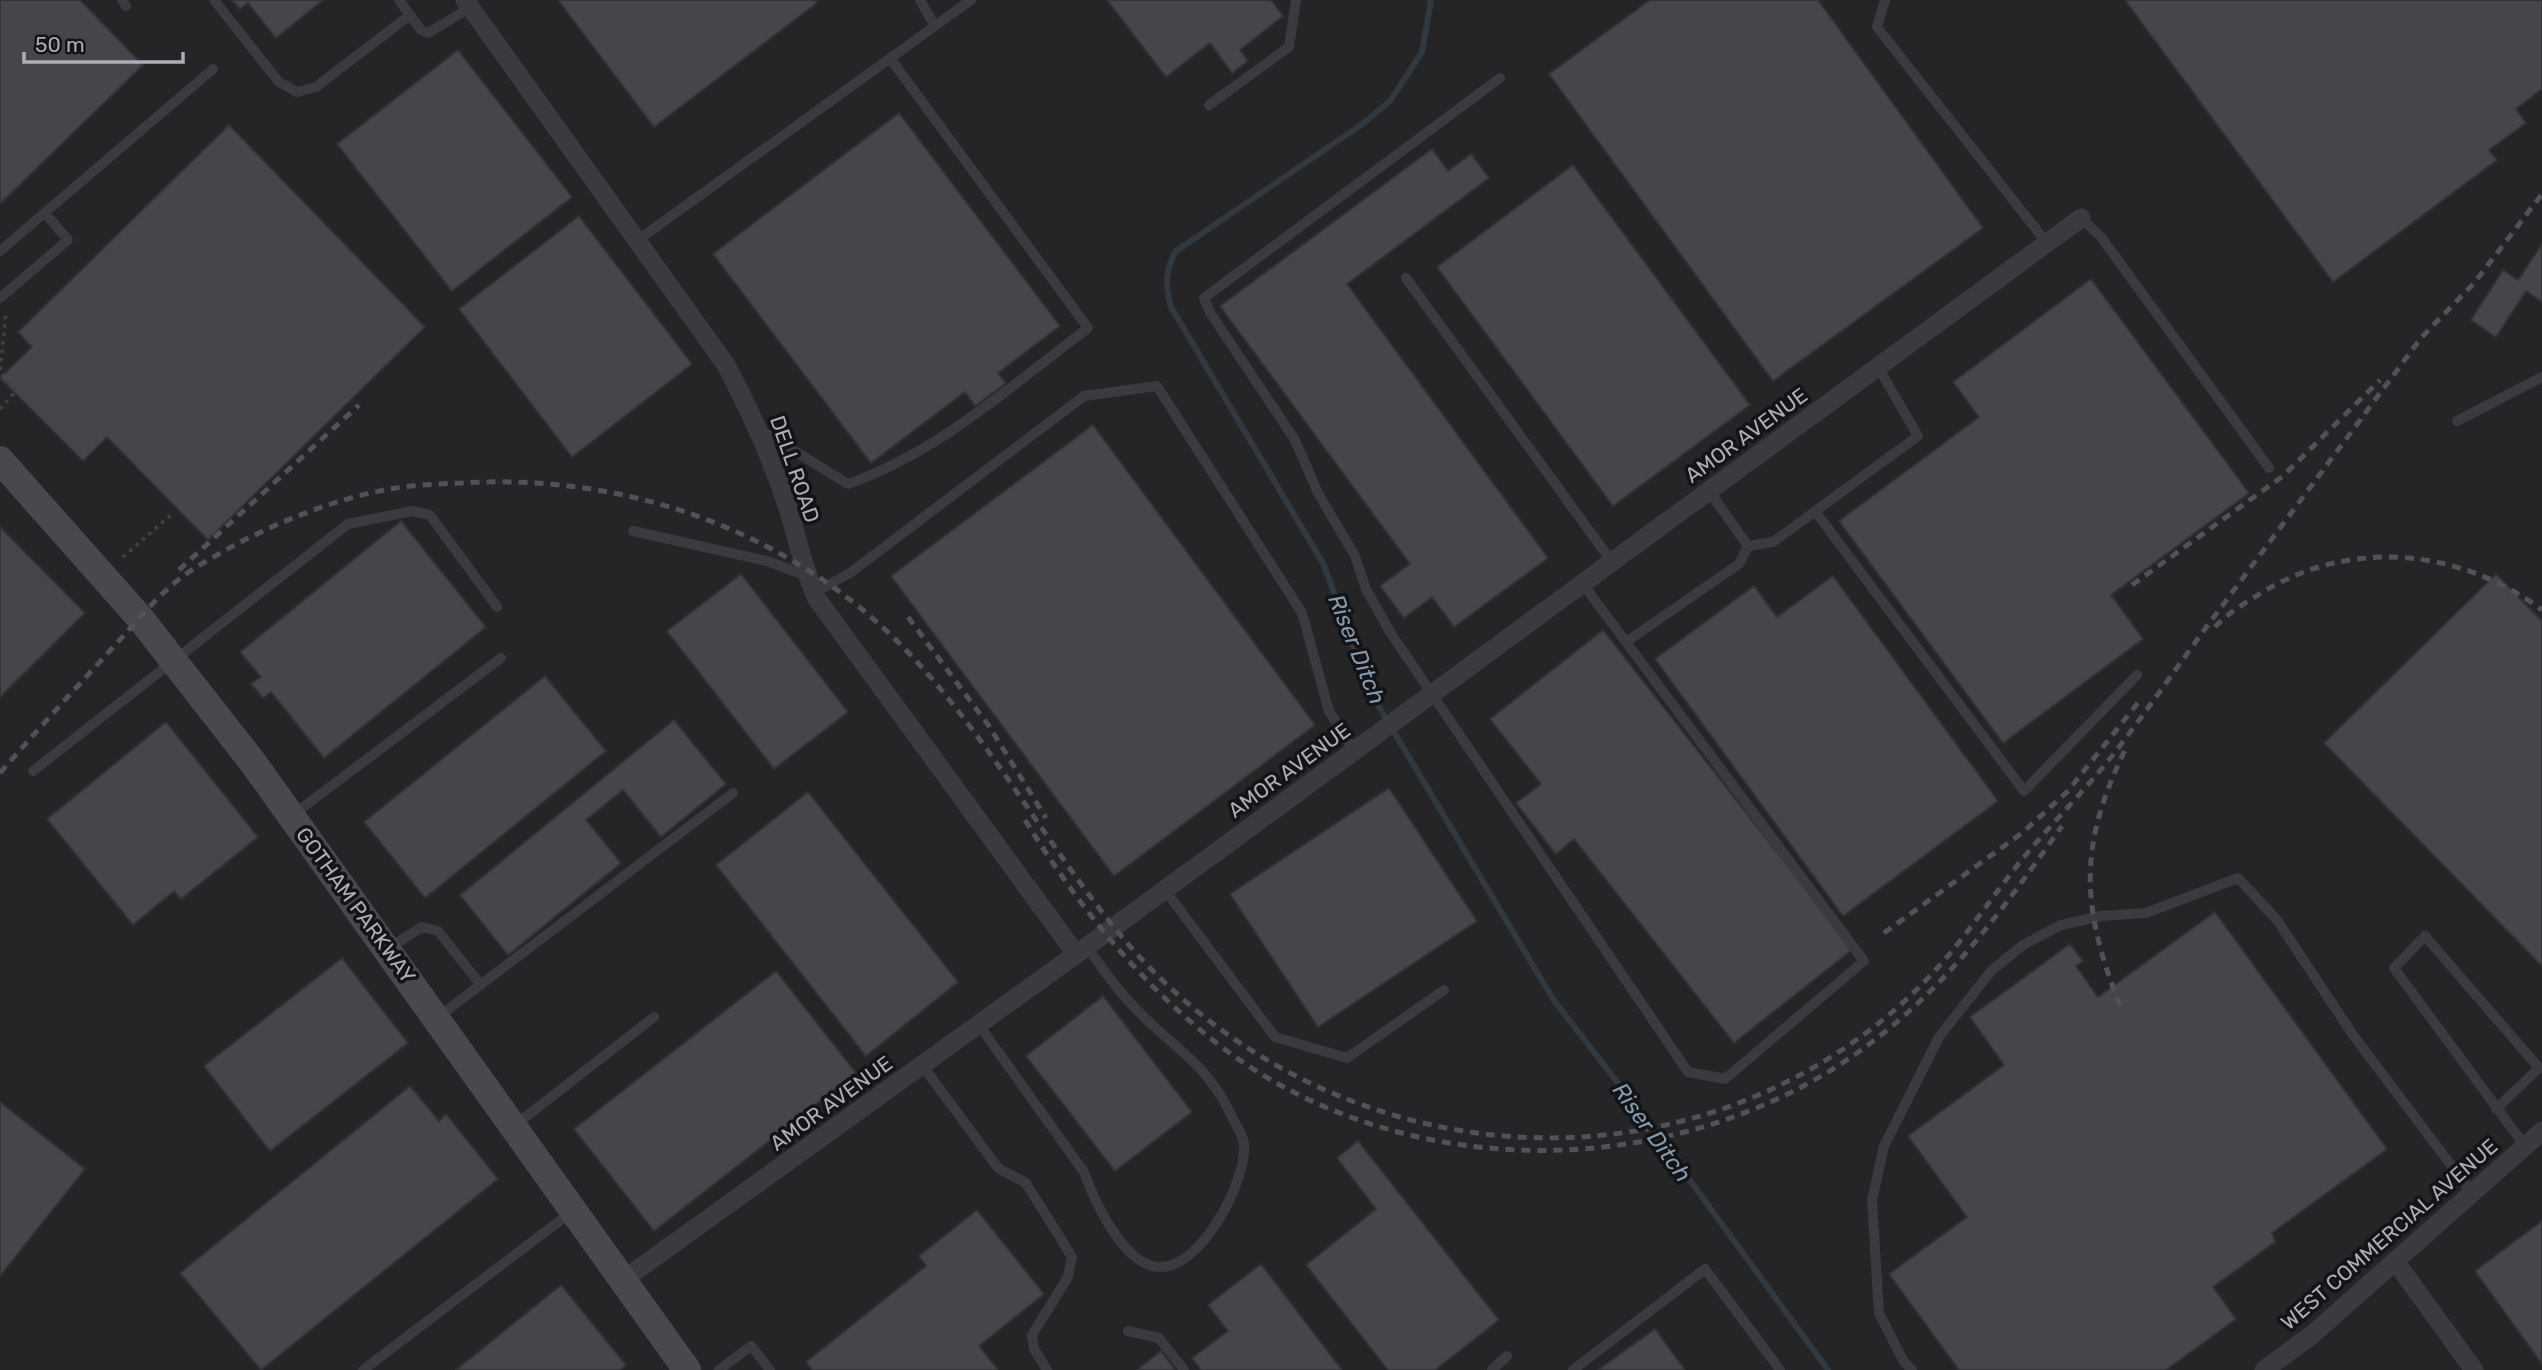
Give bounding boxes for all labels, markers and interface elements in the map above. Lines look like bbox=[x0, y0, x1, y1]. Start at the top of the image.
scale bar bbox=[24, 21, 184, 65]
text: 50 m bbox=[35, 32, 85, 57]
street label: AMOR AVENUE bbox=[1680, 382, 1812, 488]
street label: DELL ROAD bbox=[765, 412, 825, 526]
water label: Riser Ditch bbox=[1322, 590, 1392, 708]
street label: AMOR AVENUE bbox=[1223, 717, 1355, 823]
street label: GOTHAM PARKWAY bbox=[291, 822, 421, 988]
street label: AMOR AVENUE bbox=[765, 1050, 897, 1156]
water label: Riser Ditch bbox=[1607, 1077, 1697, 1187]
street label: WEST COMMERCIAL AVENUE bbox=[2276, 1133, 2502, 1335]

